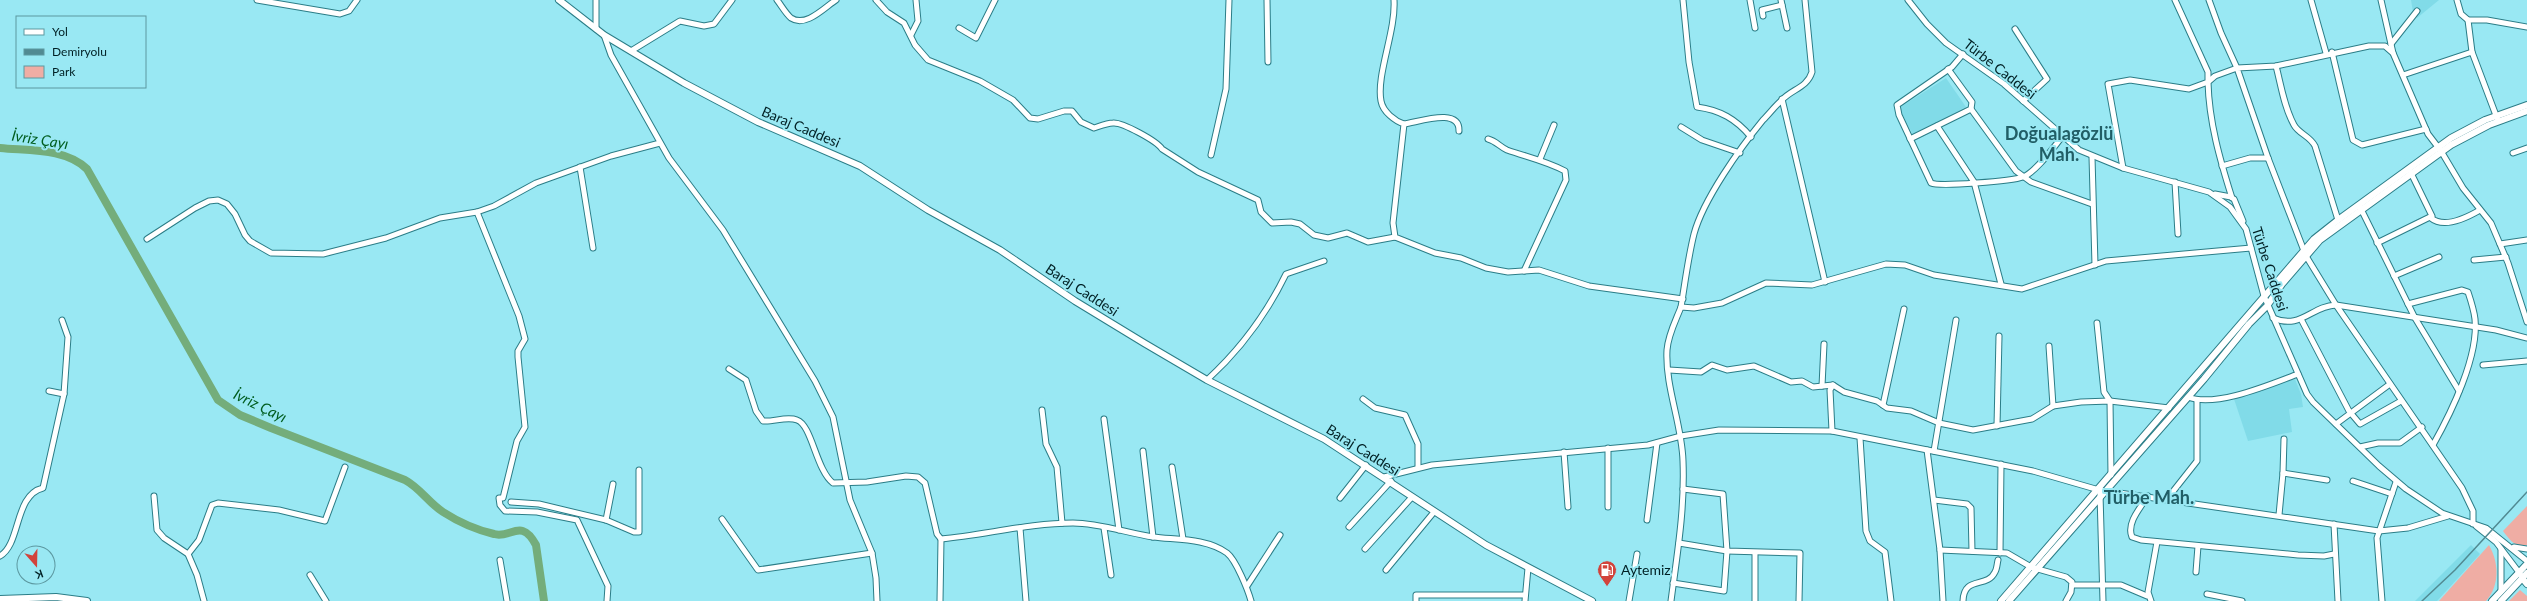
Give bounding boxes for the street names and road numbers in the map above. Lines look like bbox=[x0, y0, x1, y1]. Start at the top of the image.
street label: Türbe Caddesi bbox=[1961, 35, 2040, 102]
street label: Baraj Caddesi bbox=[759, 102, 843, 151]
street label: Türbe Caddesi bbox=[2249, 225, 2292, 313]
street label: Baraj Caddesi bbox=[1043, 260, 1122, 319]
street label: Baraj Caddesi bbox=[1323, 420, 1403, 479]

